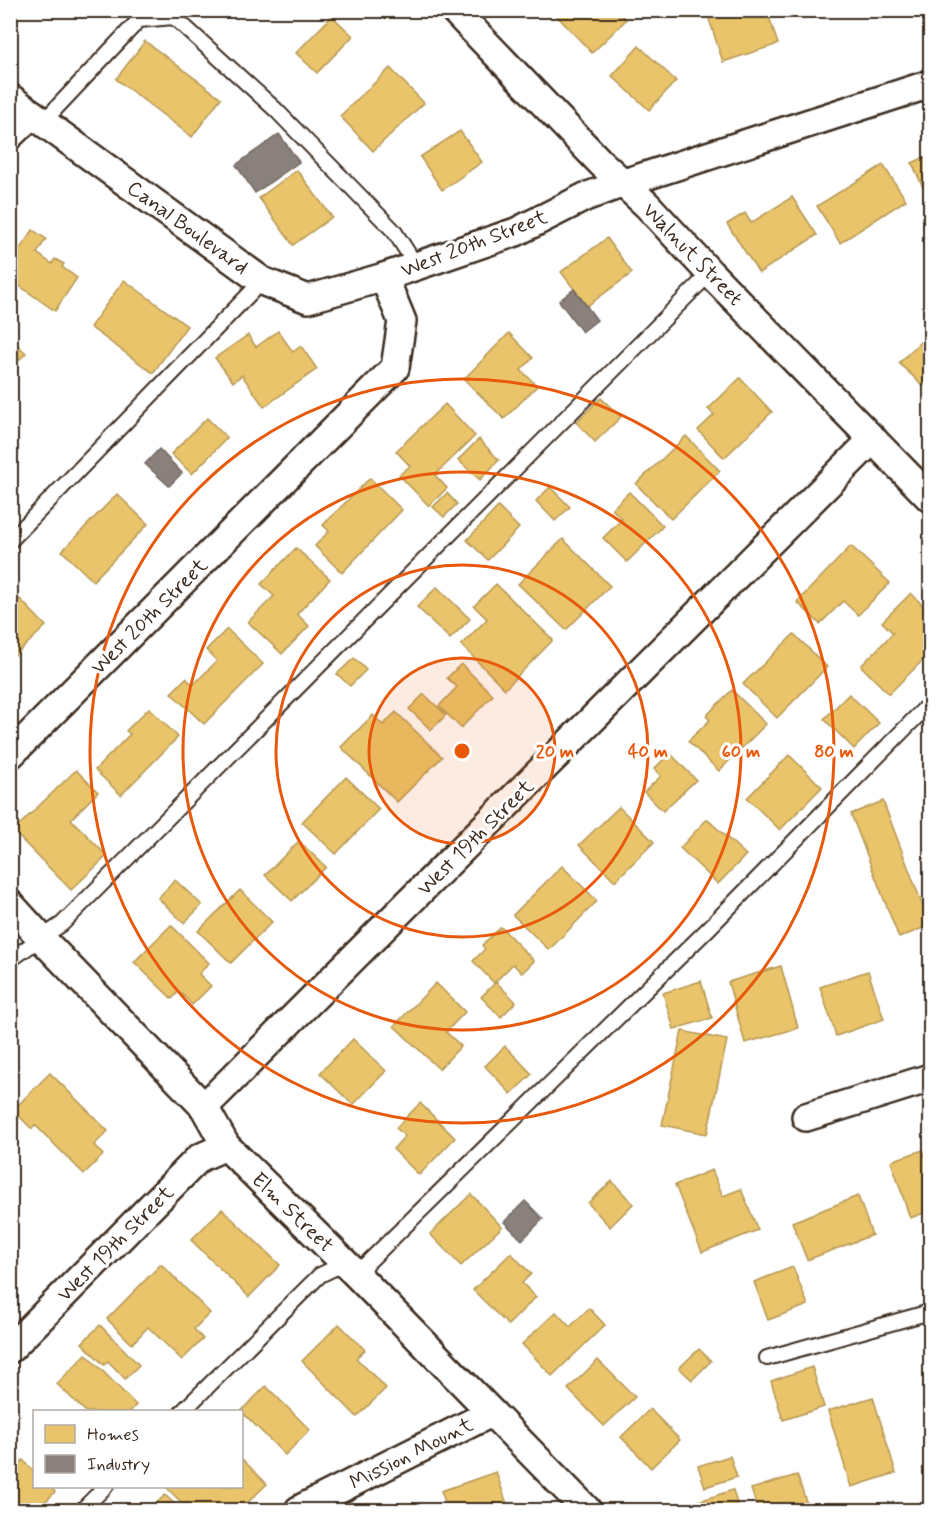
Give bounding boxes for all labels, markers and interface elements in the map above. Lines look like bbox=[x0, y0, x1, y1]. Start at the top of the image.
street label: Canal Boulevard bbox=[121, 174, 254, 281]
street label: Walnut Street bbox=[636, 197, 749, 312]
street label: West 20th Street bbox=[397, 203, 552, 285]
street label: West 20th Street bbox=[85, 552, 215, 681]
text: 20 m bbox=[536, 740, 574, 764]
text: 40 m bbox=[628, 740, 668, 764]
text: 60 m bbox=[722, 740, 760, 764]
text: 80 m bbox=[814, 740, 854, 764]
centre of rings bbox=[452, 741, 472, 761]
street label: West 19th Street bbox=[411, 773, 541, 902]
street label: Elm Street bbox=[245, 1166, 340, 1259]
street label: West 19th Street bbox=[51, 1179, 181, 1308]
legend bbox=[33, 1410, 243, 1488]
street label: Mission Mount bbox=[345, 1410, 479, 1497]
text: Homes bbox=[87, 1423, 139, 1447]
text: Industry bbox=[87, 1453, 150, 1477]

